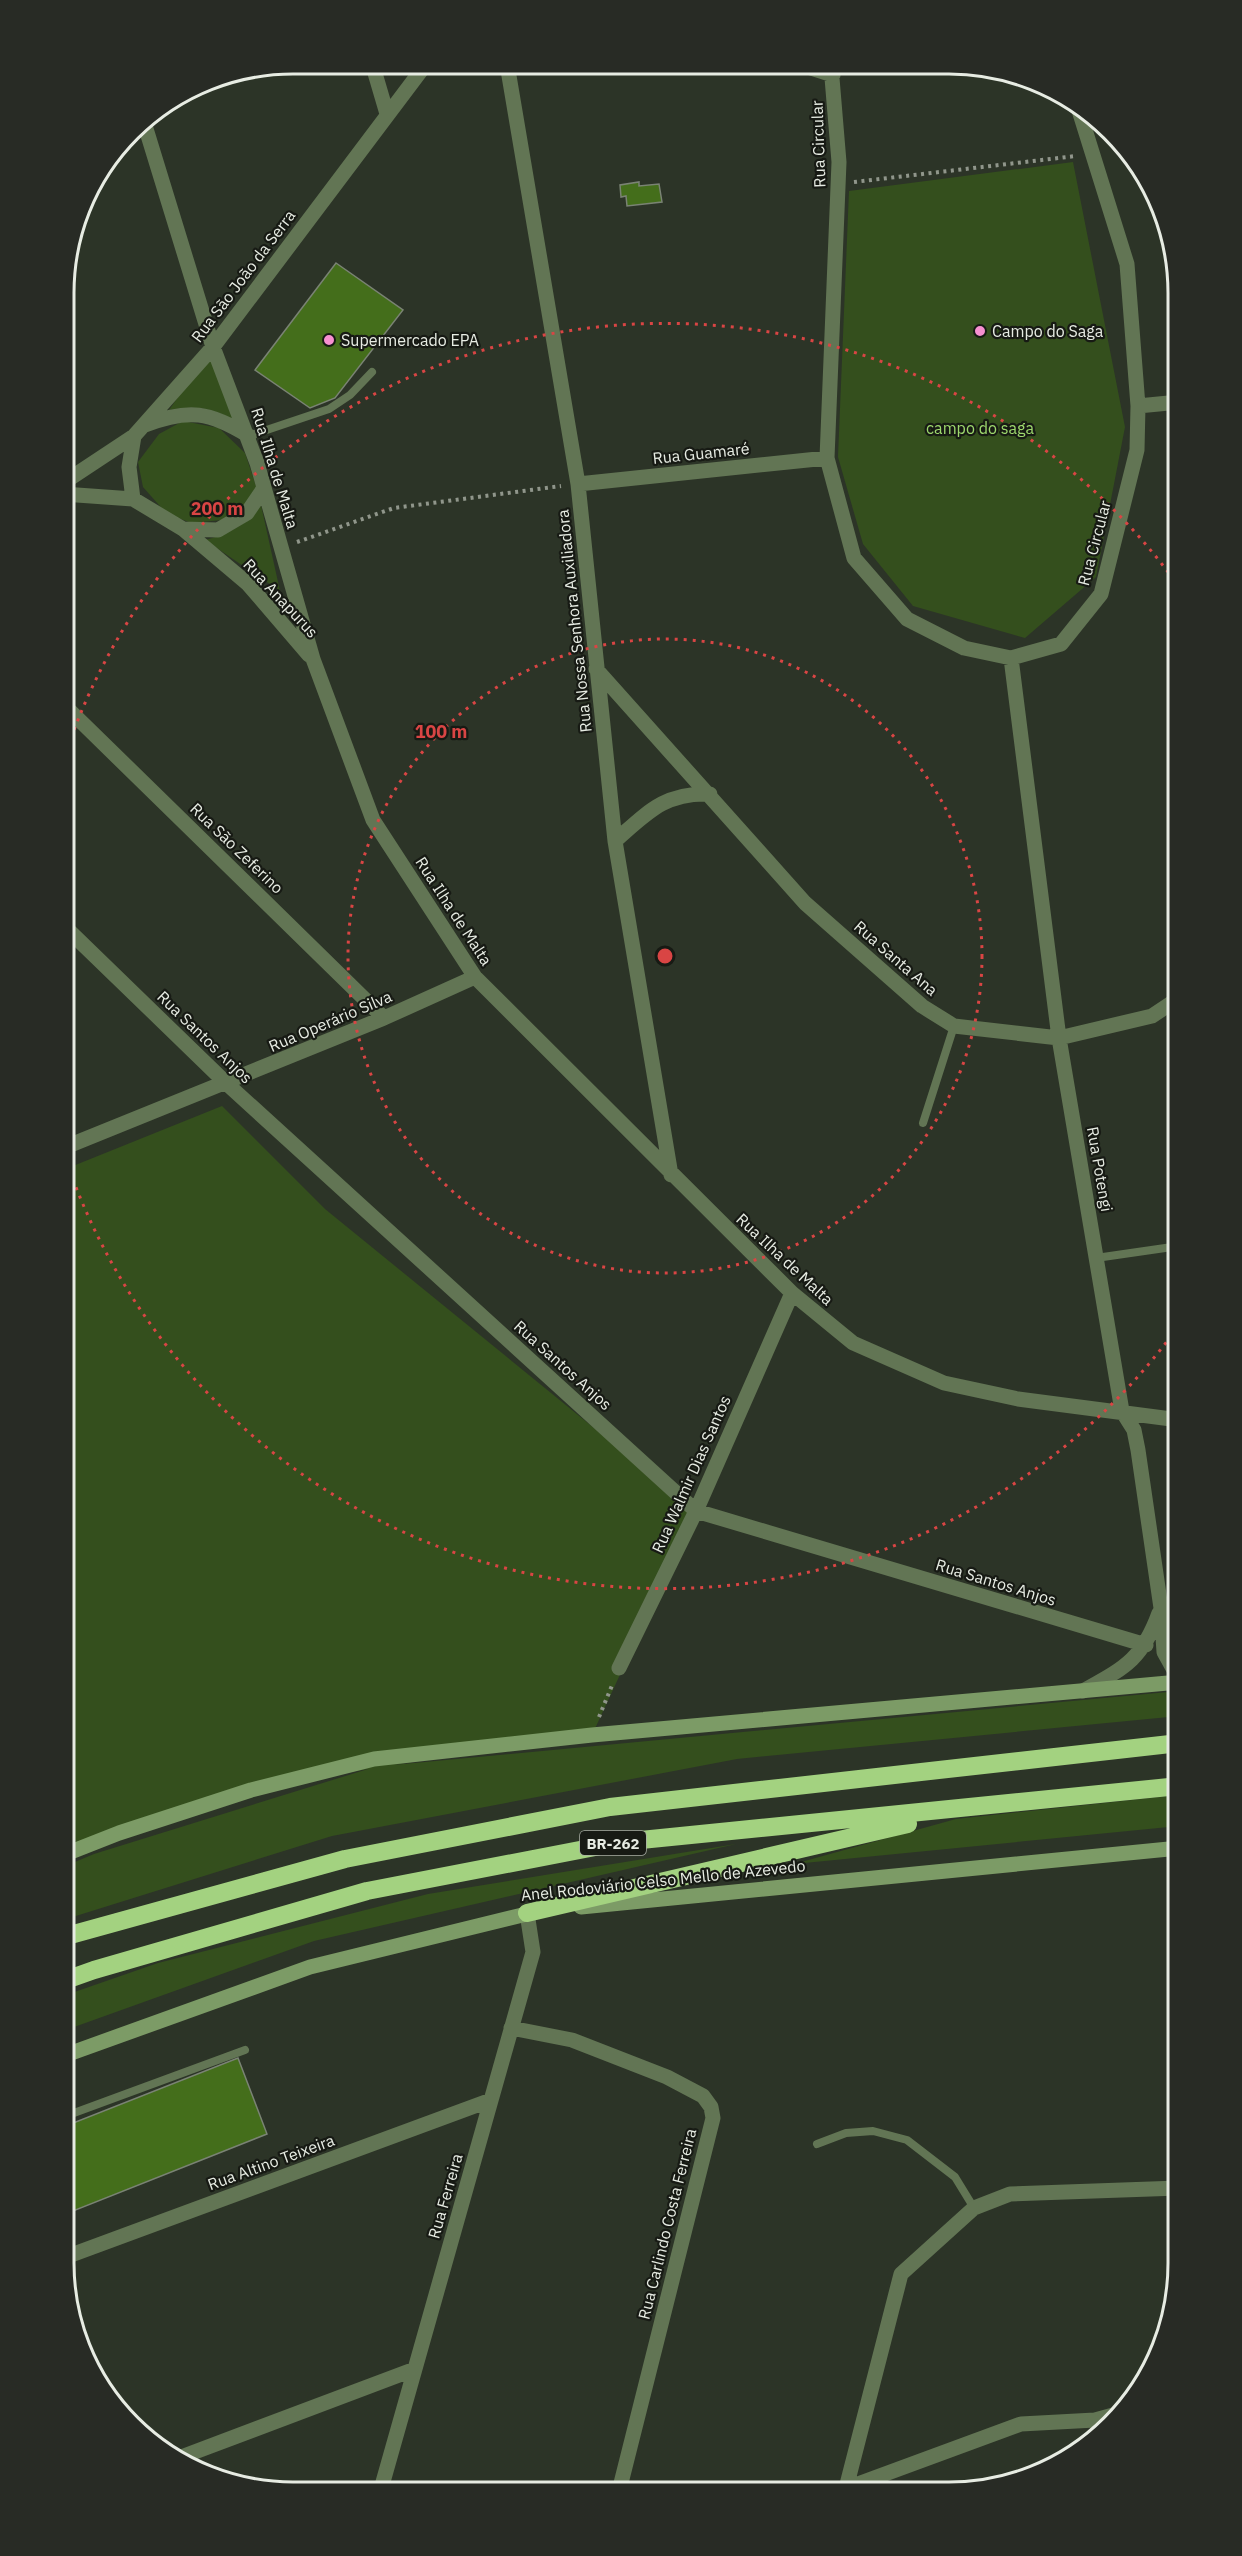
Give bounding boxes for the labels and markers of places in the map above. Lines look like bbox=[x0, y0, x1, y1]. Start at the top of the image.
place label: Campo do Saga bbox=[992, 321, 1104, 341]
marker: Campo do Saga bbox=[973, 324, 987, 338]
place label: Supermercado EPA bbox=[341, 330, 479, 350]
marker: Supermercado EPA bbox=[322, 333, 336, 347]
centre of rings bbox=[655, 946, 675, 966]

